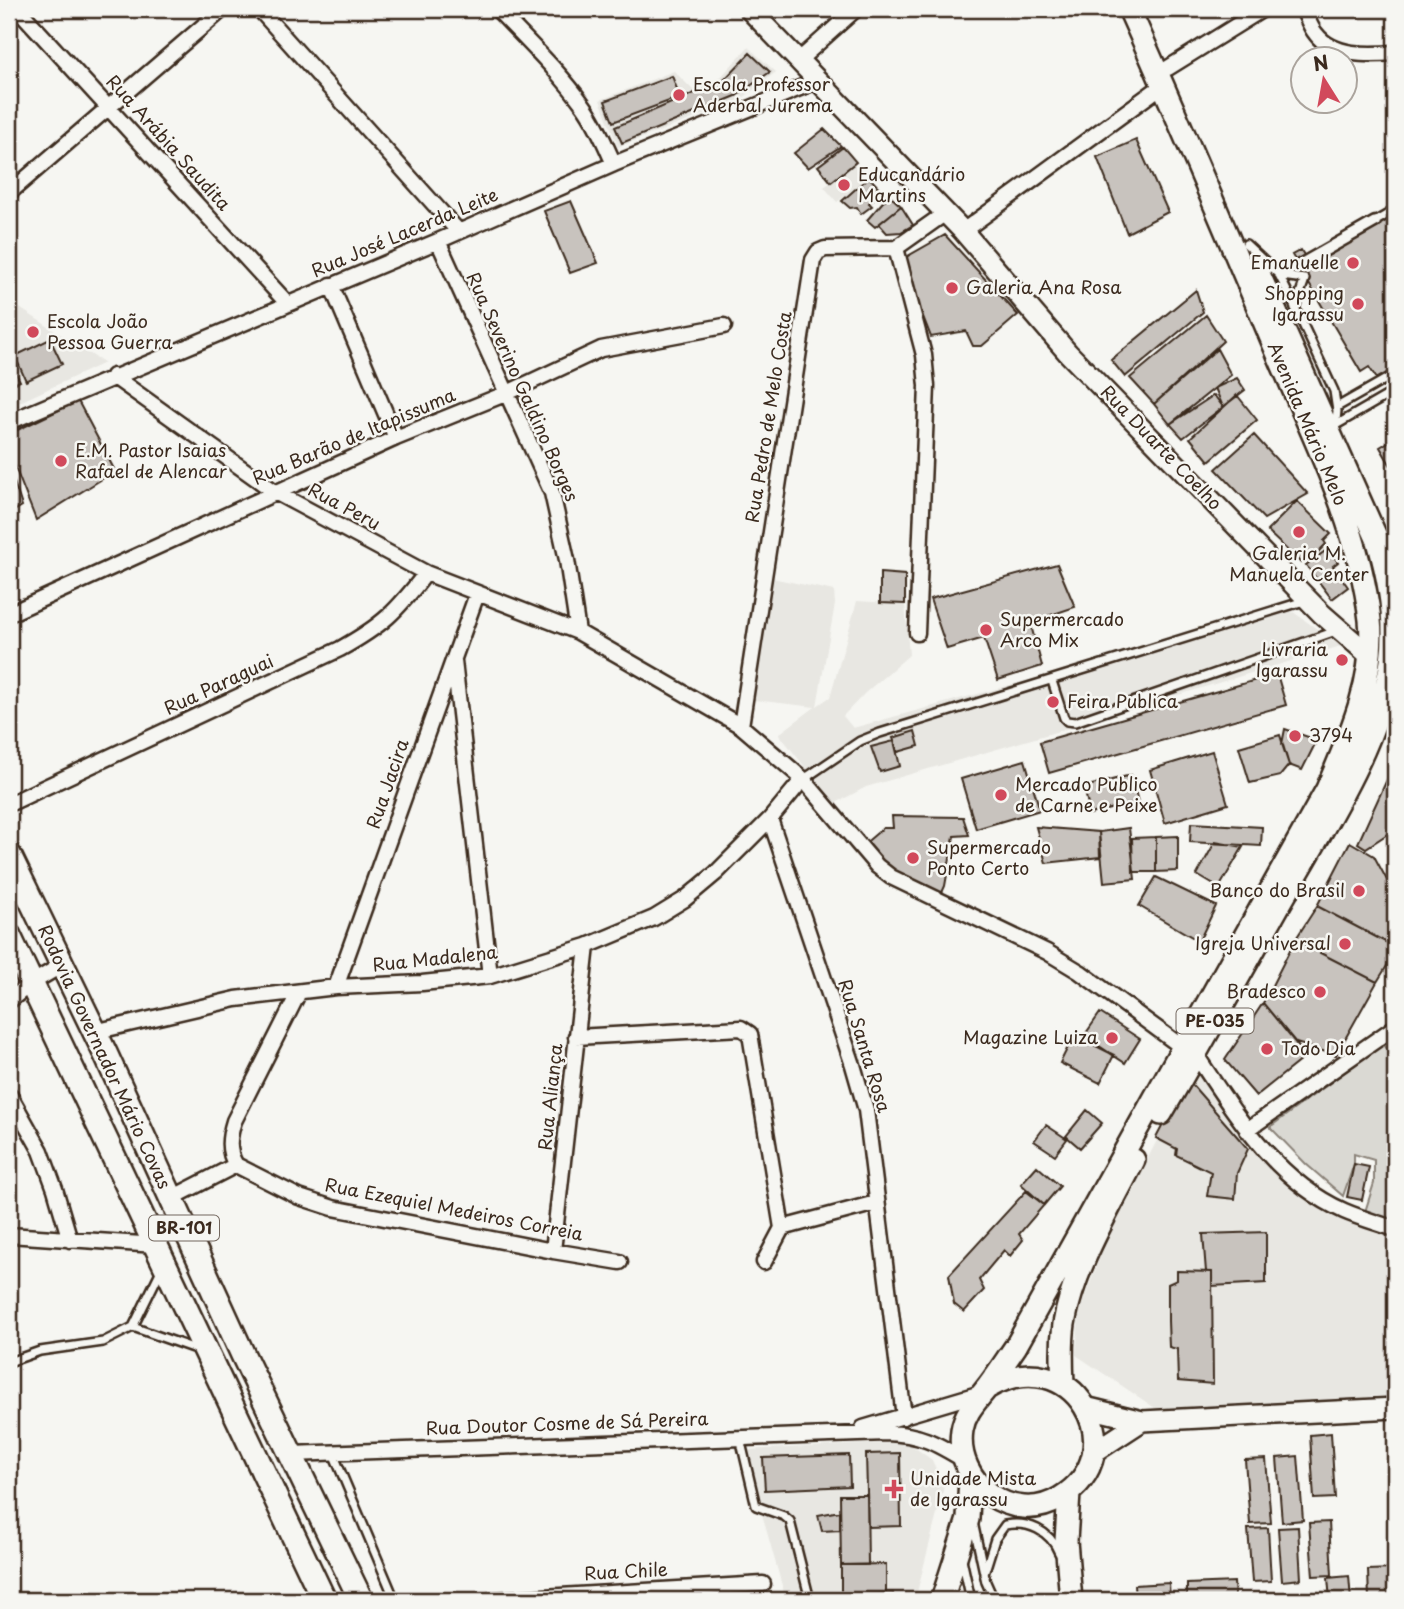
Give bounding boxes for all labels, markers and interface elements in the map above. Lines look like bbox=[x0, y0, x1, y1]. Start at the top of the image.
north arrow bbox=[1288, 46, 1358, 116]
text: N bbox=[1311, 47, 1331, 78]
street label: Rua Arábia Saudita bbox=[101, 68, 238, 216]
place label: Escola Professor Aderbal Jurema bbox=[693, 70, 833, 118]
marker: Escola Professor Aderbal Jurema bbox=[671, 87, 687, 103]
place label: Educandário Martins bbox=[858, 160, 965, 208]
marker: Educandário Martins bbox=[836, 177, 852, 193]
street label: Rua José Lacerda Leite bbox=[307, 180, 502, 283]
place label: Emanuelle bbox=[1251, 248, 1339, 275]
marker: Emanuelle bbox=[1345, 255, 1361, 271]
street label: Rua Severino Galdino Borges bbox=[461, 267, 586, 505]
place label: Galeria Ana Rosa bbox=[966, 273, 1122, 300]
place label: Shopping Igarassu bbox=[1264, 279, 1344, 327]
marker: Galeria Ana Rosa bbox=[944, 280, 960, 296]
marker: Shopping Igarassu bbox=[1350, 296, 1366, 312]
place label: Escola João Pessoa Guerra bbox=[47, 307, 173, 355]
street label: Rua Pedro de Melo Costa bbox=[737, 308, 798, 524]
marker: Escola João Pessoa Guerra bbox=[25, 324, 41, 340]
street label: Avenida Mário Melo bbox=[1262, 338, 1355, 509]
street label: Rua Duarte Coelho bbox=[1095, 378, 1229, 516]
street label: Rua Barão de Itapissuma bbox=[248, 380, 460, 491]
place label: E.M. Pastor Isaias Rafael de Alencar bbox=[75, 436, 228, 484]
marker: E.M. Pastor Isaias Rafael de Alencar bbox=[53, 453, 69, 469]
street label: Rua Peru bbox=[304, 475, 386, 536]
marker: Galeria M. Manuela Center bbox=[1291, 524, 1307, 540]
place label: Galeria M. Manuela Center bbox=[1229, 539, 1369, 587]
place label: Supermercado Arco Mix bbox=[1000, 605, 1124, 653]
marker: Supermercado Arco Mix bbox=[978, 622, 994, 638]
place label: Livraria Igarassu bbox=[1256, 635, 1328, 683]
street label: Rua Paraguai bbox=[159, 646, 278, 721]
marker: Livraria Igarassu bbox=[1334, 652, 1350, 668]
place label: Feira Publica bbox=[1067, 687, 1179, 714]
marker: Feira Publica bbox=[1045, 694, 1061, 710]
place label: 3794 bbox=[1309, 721, 1353, 748]
marker: 3794 bbox=[1287, 728, 1303, 744]
street label: Rua Jacira bbox=[359, 734, 415, 832]
place label: Mercado Publico de Carne e Peixe bbox=[1015, 770, 1158, 818]
marker: Mercado Publico de Carne e Peixe bbox=[993, 787, 1009, 803]
place label: Supermercado Ponto Certo bbox=[927, 833, 1051, 881]
marker: Supermercado Ponto Certo bbox=[905, 850, 921, 866]
place label: Banco do Brasil bbox=[1210, 876, 1345, 903]
marker: Banco do Brasil bbox=[1351, 883, 1367, 899]
street label: Rodovia Governador Mário Covas bbox=[32, 920, 179, 1193]
place label: Igreja Universal bbox=[1195, 929, 1331, 956]
marker: Igreja Universal bbox=[1337, 936, 1353, 952]
street label: Rua Madalena bbox=[371, 937, 499, 977]
street label: Rua Santa Rosa bbox=[832, 976, 899, 1116]
place label: Bradesco bbox=[1227, 977, 1306, 1004]
marker: Bradesco bbox=[1312, 984, 1328, 1000]
road number: PE-035 bbox=[1176, 1009, 1254, 1034]
place label: Magazine Luiza bbox=[963, 1023, 1099, 1050]
marker: Magazine Luiza bbox=[1104, 1030, 1120, 1046]
place label: Todo Dia bbox=[1281, 1034, 1355, 1061]
marker: Todo Dia bbox=[1259, 1041, 1275, 1057]
street label: Rua Aliança bbox=[530, 1042, 569, 1152]
street label: Rua Ezequiel Medeiros Correia bbox=[323, 1170, 586, 1247]
road number: BR-101 bbox=[149, 1216, 219, 1240]
street label: Rua Doutor Cosme de Sá Pereira bbox=[425, 1404, 709, 1441]
place label: Unidade Mista de Igarassu bbox=[910, 1464, 1036, 1512]
marker: Unidade Mista de Igarassu bbox=[884, 1479, 904, 1499]
street label: Rua Chile bbox=[583, 1555, 669, 1586]

